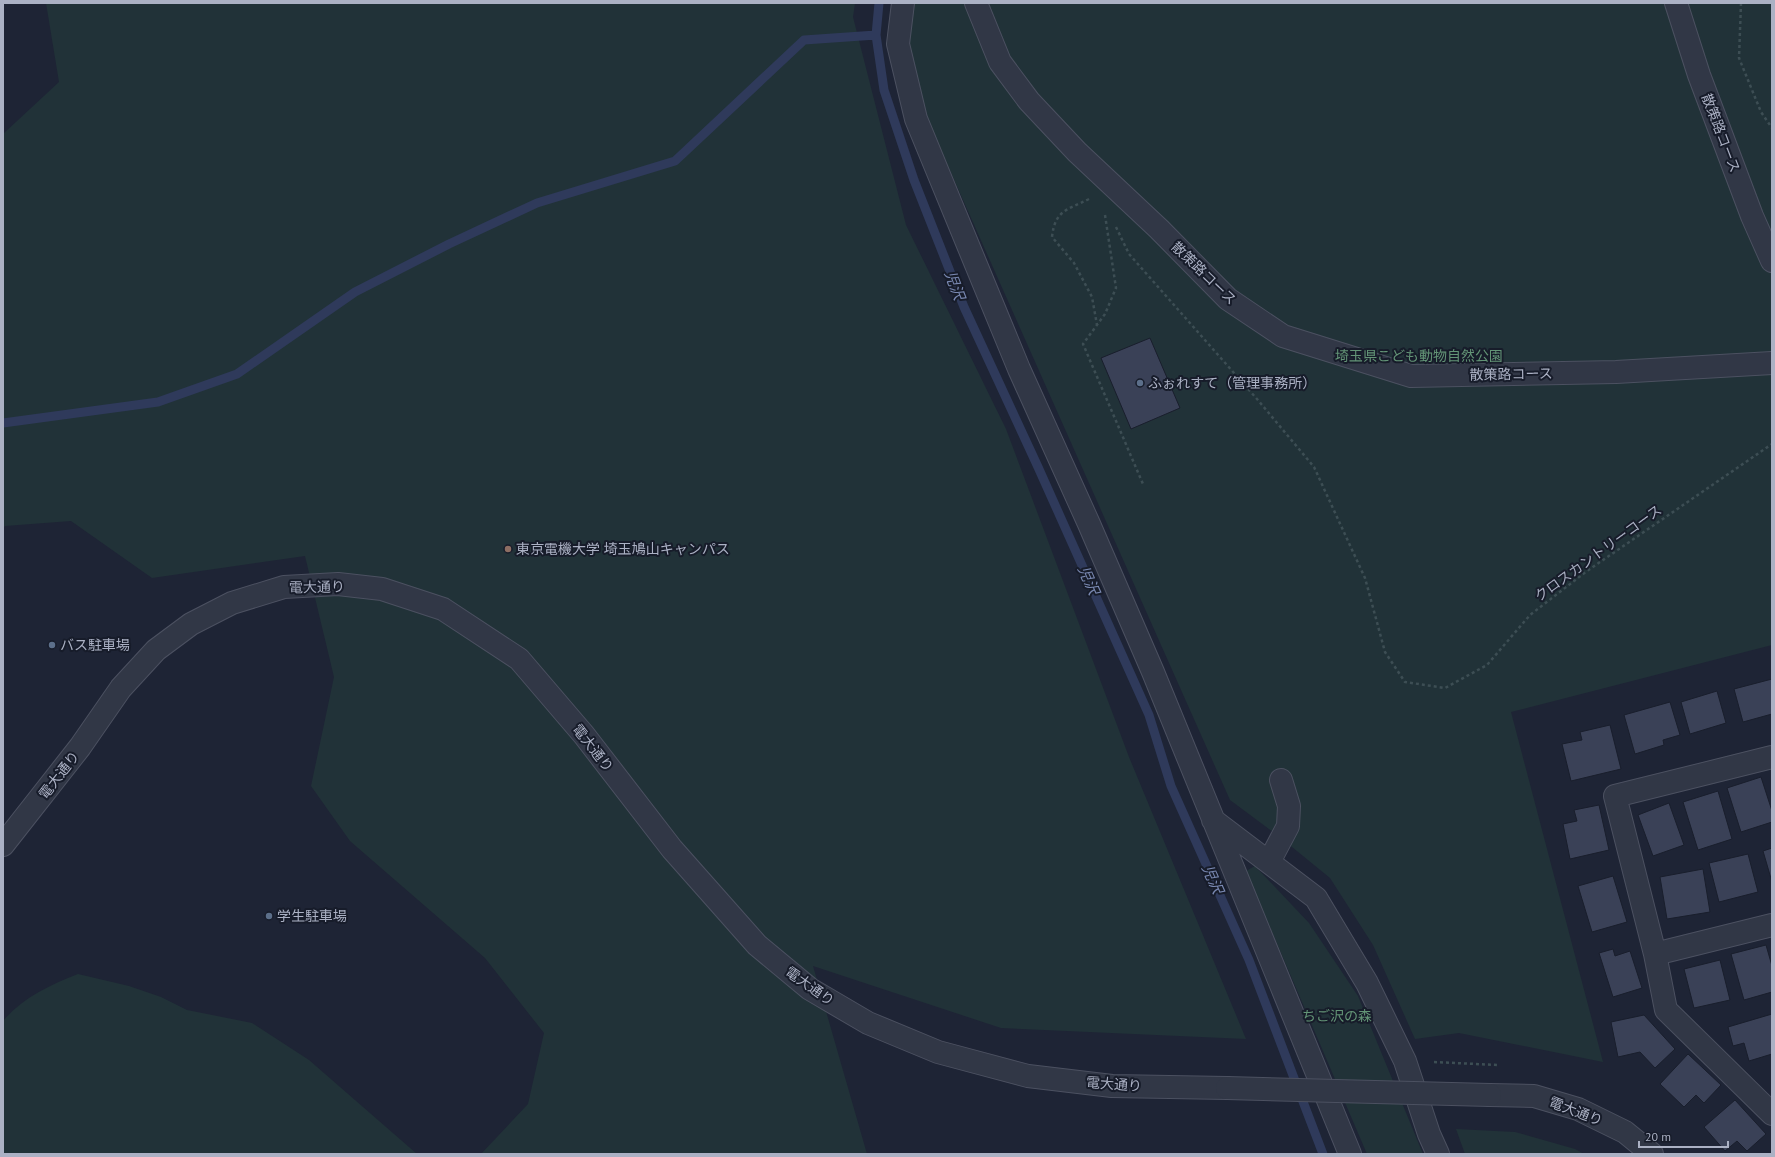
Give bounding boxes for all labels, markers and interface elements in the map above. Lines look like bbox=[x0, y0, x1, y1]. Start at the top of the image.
street label: 散策路コース bbox=[1698, 91, 1744, 175]
street label: 散策路コース bbox=[1168, 238, 1240, 308]
water label: 児沢 bbox=[941, 268, 970, 304]
park label: 埼玉県こども動物自然公園 bbox=[1335, 347, 1503, 365]
street label: 散策路コース bbox=[1469, 364, 1553, 384]
place label: ふぉれすて（管理事務所） bbox=[1148, 374, 1316, 392]
marker: ふぉれすて（管理事務所） bbox=[1135, 378, 1145, 388]
street label: クロスカントリーコース bbox=[1531, 501, 1665, 605]
place label: 東京電機大学 埼玉鳩山キャンパス bbox=[516, 540, 730, 558]
marker: 東京電機大学 埼玉鳩山キャンパス bbox=[503, 544, 513, 554]
water label: 児沢 bbox=[1074, 562, 1105, 599]
street label: 電大通り bbox=[289, 578, 345, 596]
place label: バス駐車場 bbox=[60, 636, 130, 654]
marker: バス駐車場 bbox=[47, 640, 57, 650]
street label: 電大通り bbox=[569, 720, 617, 776]
street label: 電大通り bbox=[35, 747, 83, 803]
water label: 児沢 bbox=[1198, 861, 1229, 898]
place label: 学生駐車場 bbox=[277, 907, 347, 925]
marker: 学生駐車場 bbox=[264, 911, 274, 921]
street label: 電大通り bbox=[782, 963, 838, 1009]
park label: ちご沢の森 bbox=[1302, 1007, 1372, 1025]
street label: 電大通り bbox=[1085, 1073, 1143, 1095]
street label: 電大通り bbox=[1547, 1093, 1605, 1129]
scale bar bbox=[1639, 1123, 1728, 1149]
text: 20 m bbox=[1645, 1129, 1671, 1144]

